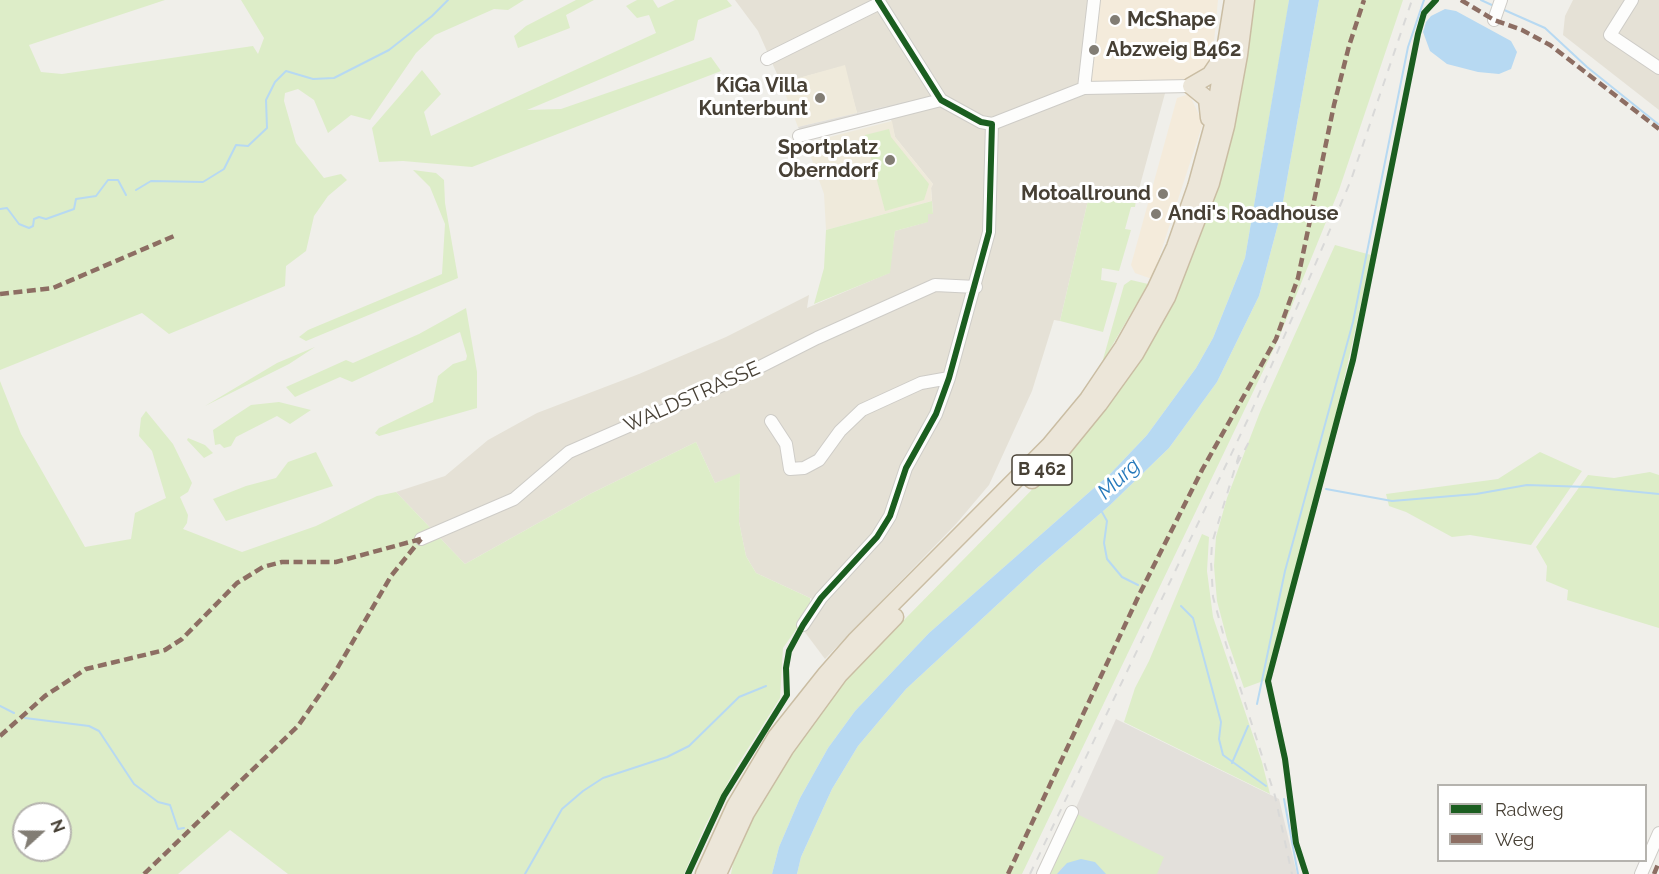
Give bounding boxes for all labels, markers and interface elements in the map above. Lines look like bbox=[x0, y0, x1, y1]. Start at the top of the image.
place label: McShape bbox=[1127, 8, 1216, 32]
marker: McShape bbox=[1108, 13, 1122, 27]
place label: Abzweig B462 bbox=[1106, 38, 1241, 62]
marker: Abzweig B462 bbox=[1087, 43, 1101, 57]
place label: KiGa Villa Kunterbunt bbox=[699, 74, 808, 121]
marker: KiGa Villa Kunterbunt bbox=[813, 91, 827, 105]
place label: Sportplatz Oberndorf bbox=[778, 136, 878, 183]
marker: Sportplatz Oberndorf bbox=[883, 153, 897, 167]
place label: Motoallround bbox=[1021, 182, 1151, 206]
marker: Motoallround bbox=[1156, 187, 1170, 201]
place label: Andi's Roadhouse bbox=[1168, 202, 1339, 226]
marker: Andi's Roadhouse bbox=[1149, 207, 1163, 221]
street label: WALDSTRASSE bbox=[620, 356, 764, 438]
water label: Murg bbox=[1093, 453, 1145, 505]
road number: B 462 bbox=[1012, 455, 1072, 485]
legend bbox=[1437, 784, 1647, 862]
text: Radweg bbox=[1495, 799, 1564, 820]
north arrow bbox=[12, 802, 72, 862]
text: N bbox=[46, 817, 68, 835]
text: Weg bbox=[1495, 829, 1534, 850]

